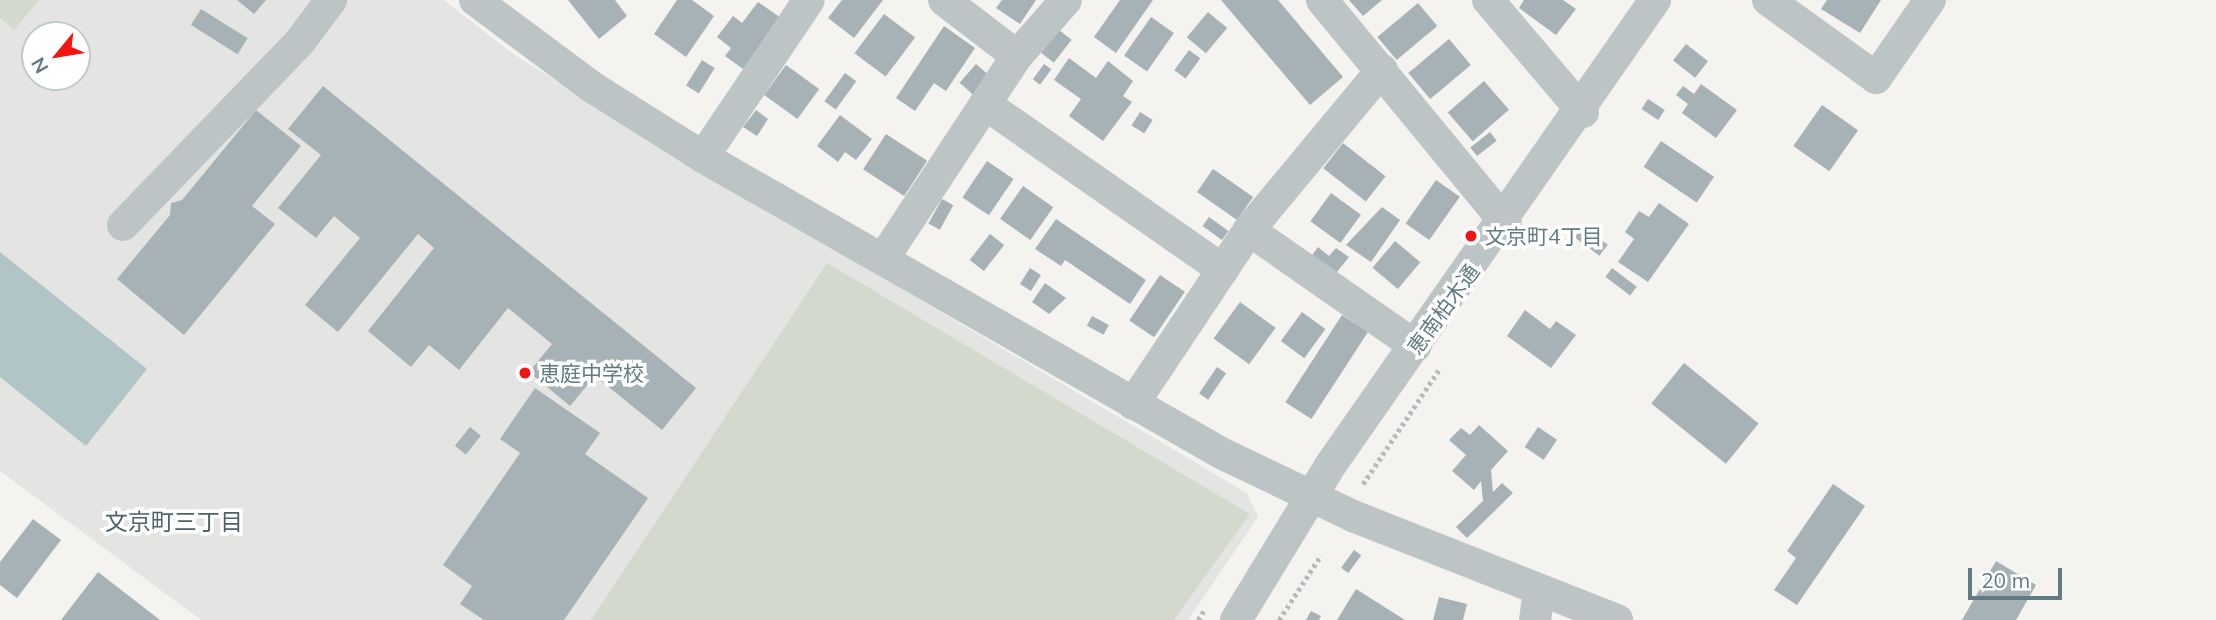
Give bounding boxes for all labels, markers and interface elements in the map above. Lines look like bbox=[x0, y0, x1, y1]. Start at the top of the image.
north arrow bbox=[21, 21, 91, 91]
text: N bbox=[26, 53, 54, 78]
place label: 文京町4丁目 bbox=[1485, 223, 1603, 249]
marker: 文京町4丁目 bbox=[1463, 228, 1479, 244]
street label: 恵南柏木通 bbox=[1402, 259, 1484, 359]
place label: 恵庭中学校 bbox=[539, 360, 644, 386]
marker: 恵庭中学校 bbox=[517, 365, 533, 381]
district label: 文京町三丁目 bbox=[105, 508, 243, 536]
scale bar bbox=[1971, 554, 2066, 598]
text: 20 m bbox=[1981, 567, 2030, 593]

